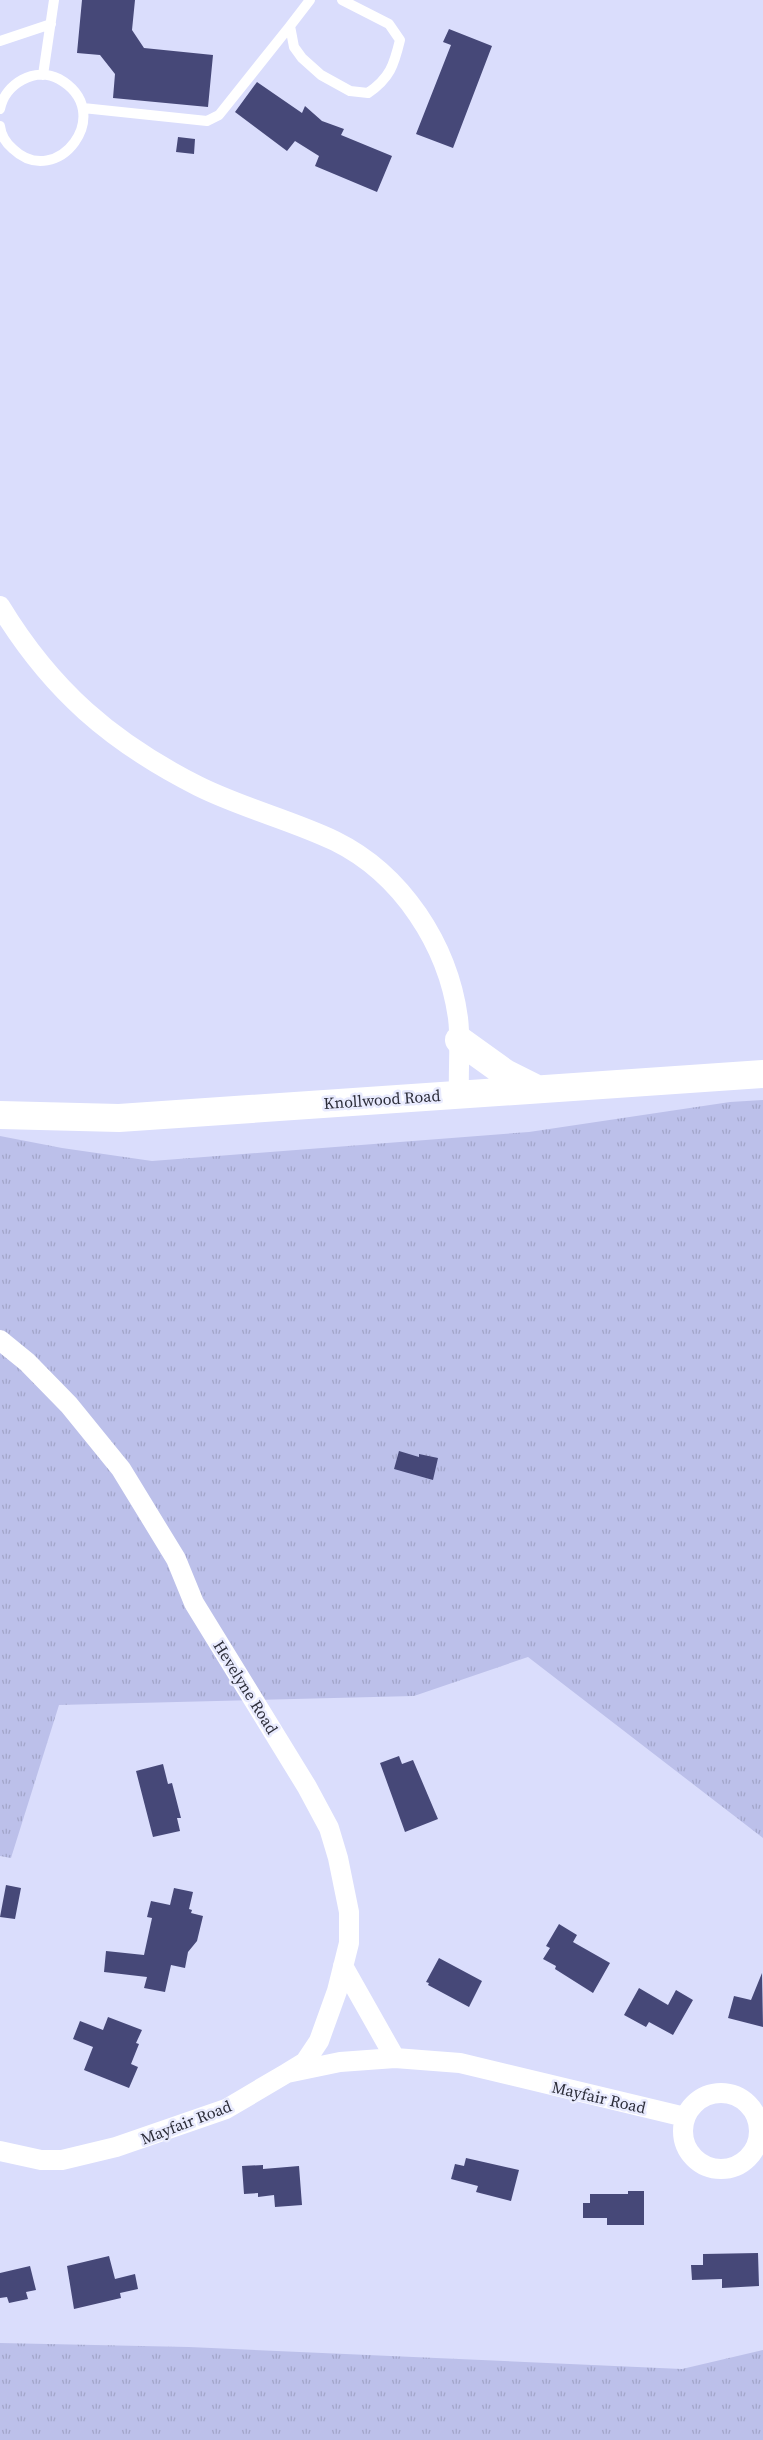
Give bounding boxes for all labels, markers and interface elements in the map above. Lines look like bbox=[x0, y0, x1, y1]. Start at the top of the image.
street label: Knollwood Road bbox=[323, 1084, 441, 1114]
street label: Hevelyne Road bbox=[208, 1636, 284, 1738]
street label: Mayfair Road bbox=[550, 2076, 648, 2118]
street label: Mayfair Road bbox=[137, 2095, 235, 2149]

